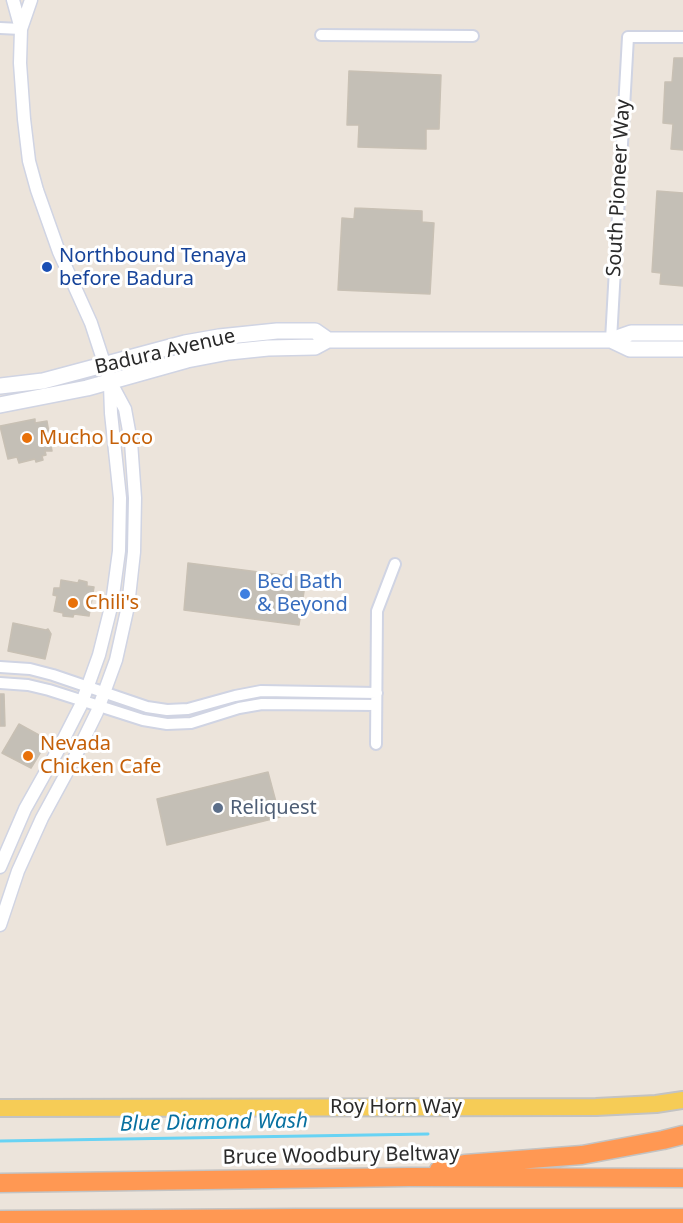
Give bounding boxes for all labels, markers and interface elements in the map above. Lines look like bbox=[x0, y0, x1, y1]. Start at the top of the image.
street label: South Pioneer Way bbox=[602, 99, 636, 277]
place label: Northbound Tenaya before Badura bbox=[59, 244, 247, 291]
marker: Northbound Tenaya before Badura bbox=[40, 260, 54, 274]
street label: Badura Avenue bbox=[92, 324, 238, 380]
place label: Mucho Loco bbox=[39, 426, 153, 450]
marker: Mucho Loco bbox=[20, 431, 34, 445]
place label: Bed Bath & Beyond bbox=[257, 570, 348, 617]
marker: Bed Bath & Beyond bbox=[238, 587, 252, 601]
place label: Chili's bbox=[85, 591, 139, 615]
marker: Chili's bbox=[66, 596, 80, 610]
place label: Nevada Chicken Cafe bbox=[40, 732, 161, 779]
marker: Nevada Chicken Cafe bbox=[21, 749, 35, 763]
place label: Reliquest bbox=[230, 796, 317, 820]
marker: Reliquest bbox=[211, 801, 225, 815]
street label: Roy Horn Way bbox=[330, 1095, 462, 1119]
water label: Blue Diamond Wash bbox=[120, 1109, 308, 1137]
street label: Bruce Woodbury Beltway bbox=[223, 1142, 459, 1170]

